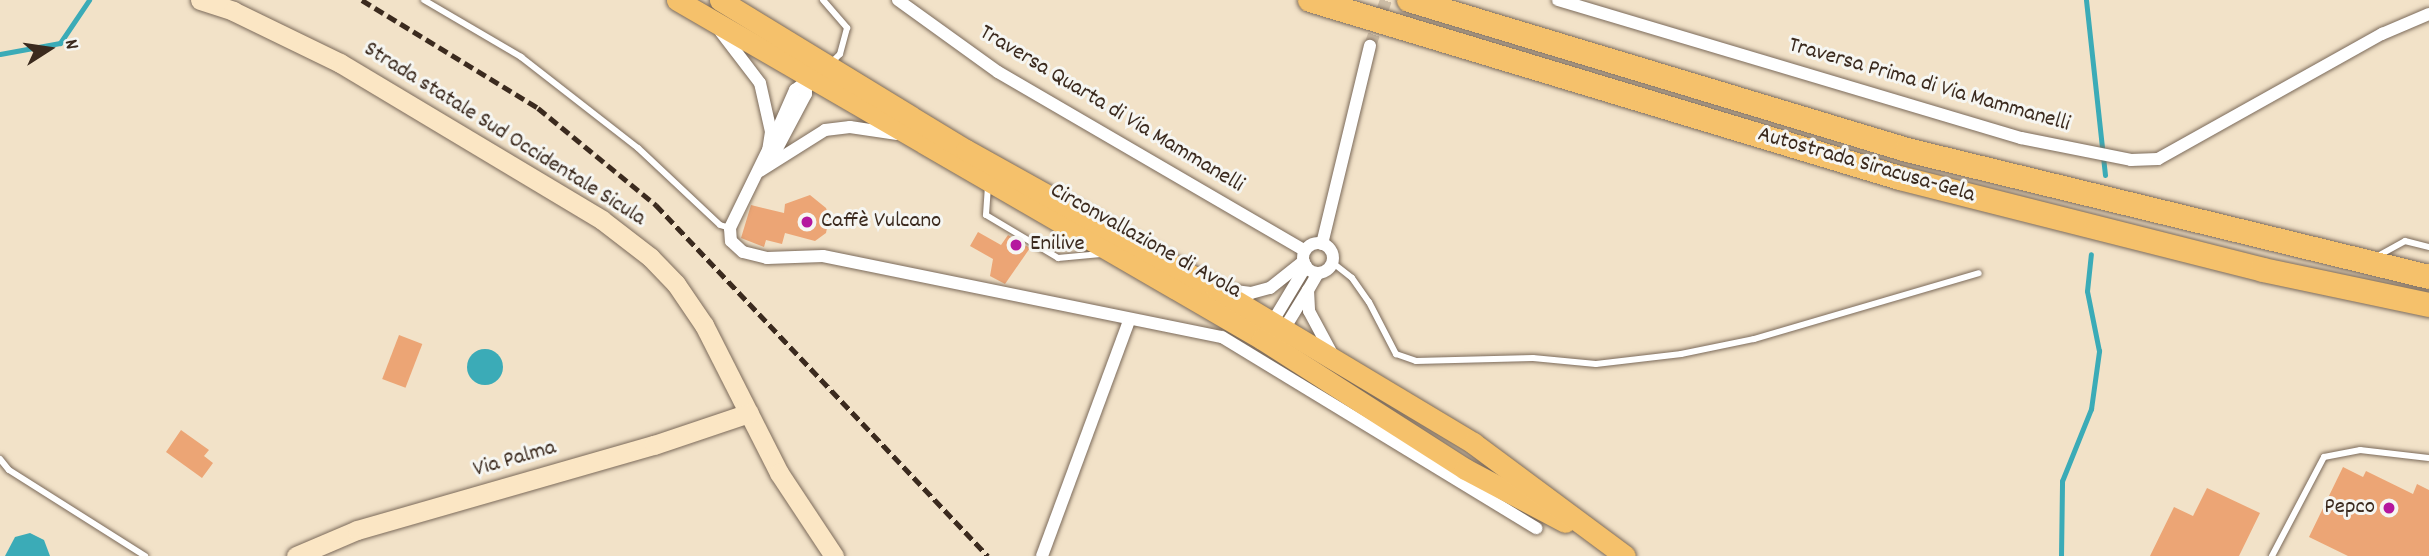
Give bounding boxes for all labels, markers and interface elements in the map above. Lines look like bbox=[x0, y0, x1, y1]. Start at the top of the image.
north arrow bbox=[14, 14, 84, 84]
street label: Traversa Quarta di Via Mammanelli bbox=[974, 20, 1248, 200]
street label: Traversa Prima di Via Mammanelli bbox=[1785, 33, 2073, 139]
text: N bbox=[56, 37, 84, 52]
street label: Strada statale Sud Occidentale Sicula bbox=[358, 37, 650, 233]
street label: Autostrada Siracusa-Gela bbox=[1754, 122, 1978, 210]
street label: Circonvallazione di Avola bbox=[1045, 178, 1245, 306]
place label: Caffè Vulcano bbox=[821, 208, 941, 236]
marker: Caffè Vulcano bbox=[799, 214, 815, 230]
place label: Enilive bbox=[1030, 231, 1085, 259]
marker: Enilive bbox=[1008, 237, 1024, 253]
street label: Via Palma bbox=[471, 435, 559, 485]
place label: Pepco bbox=[2324, 494, 2375, 522]
marker: Pepco bbox=[2381, 500, 2397, 516]

